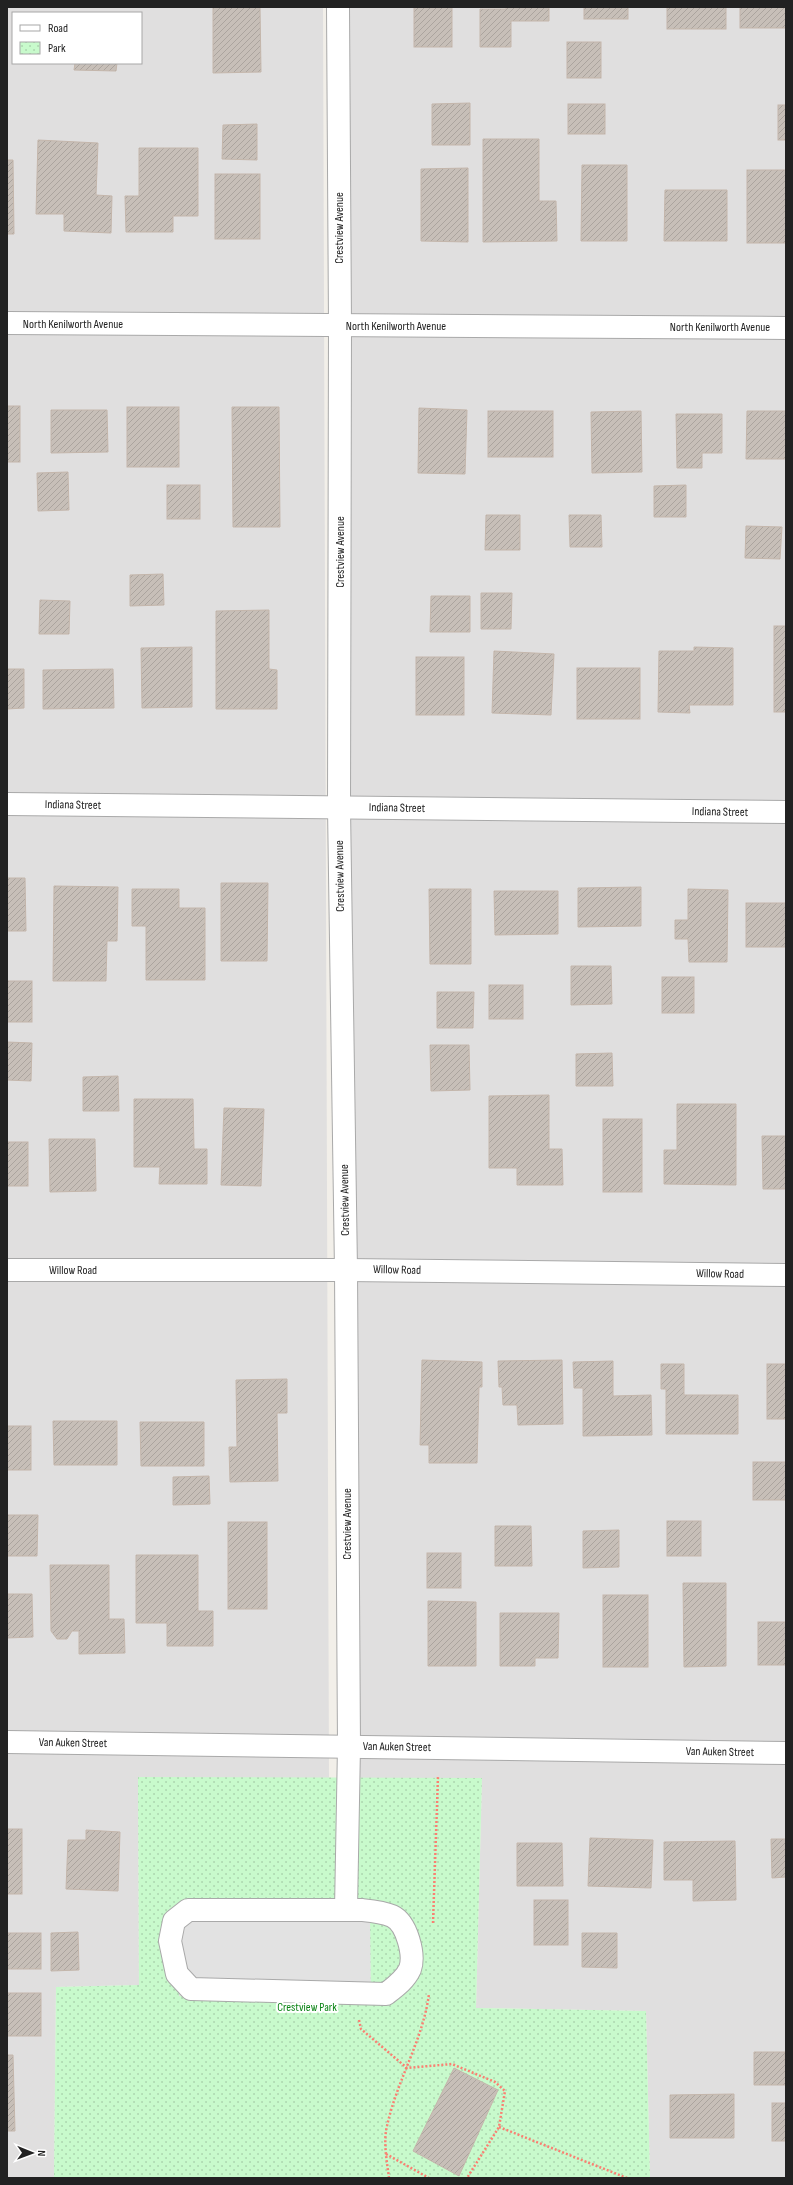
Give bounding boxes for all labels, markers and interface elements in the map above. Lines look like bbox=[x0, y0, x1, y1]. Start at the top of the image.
legend bbox=[12, 12, 142, 64]
text: Road bbox=[48, 21, 68, 36]
text: Park bbox=[48, 41, 66, 56]
street label: Crestview Avenue bbox=[332, 192, 347, 264]
street label: North Kenilworth Avenue bbox=[23, 317, 123, 332]
street label: North Kenilworth Avenue bbox=[346, 319, 446, 334]
street label: North Kenilworth Avenue bbox=[670, 320, 770, 335]
street label: Crestview Avenue bbox=[333, 516, 348, 588]
street label: Indiana Street bbox=[45, 797, 102, 813]
street label: Indiana Street bbox=[369, 800, 426, 816]
street label: Indiana Street bbox=[692, 804, 749, 820]
street label: Crestview Avenue bbox=[332, 840, 348, 912]
street label: Crestview Avenue bbox=[337, 1164, 353, 1236]
street label: Willow Road bbox=[373, 1262, 421, 1278]
street label: Willow Road bbox=[49, 1263, 97, 1278]
street label: Willow Road bbox=[696, 1266, 744, 1282]
street label: Crestview Avenue bbox=[340, 1488, 355, 1560]
street label: Van Auken Street bbox=[39, 1735, 108, 1751]
street label: Van Auken Street bbox=[363, 1739, 432, 1755]
street label: Van Auken Street bbox=[686, 1744, 755, 1760]
park label: Crestview Park bbox=[277, 2000, 337, 2015]
north arrow bbox=[12, 2133, 52, 2173]
text: N bbox=[35, 2150, 48, 2156]

